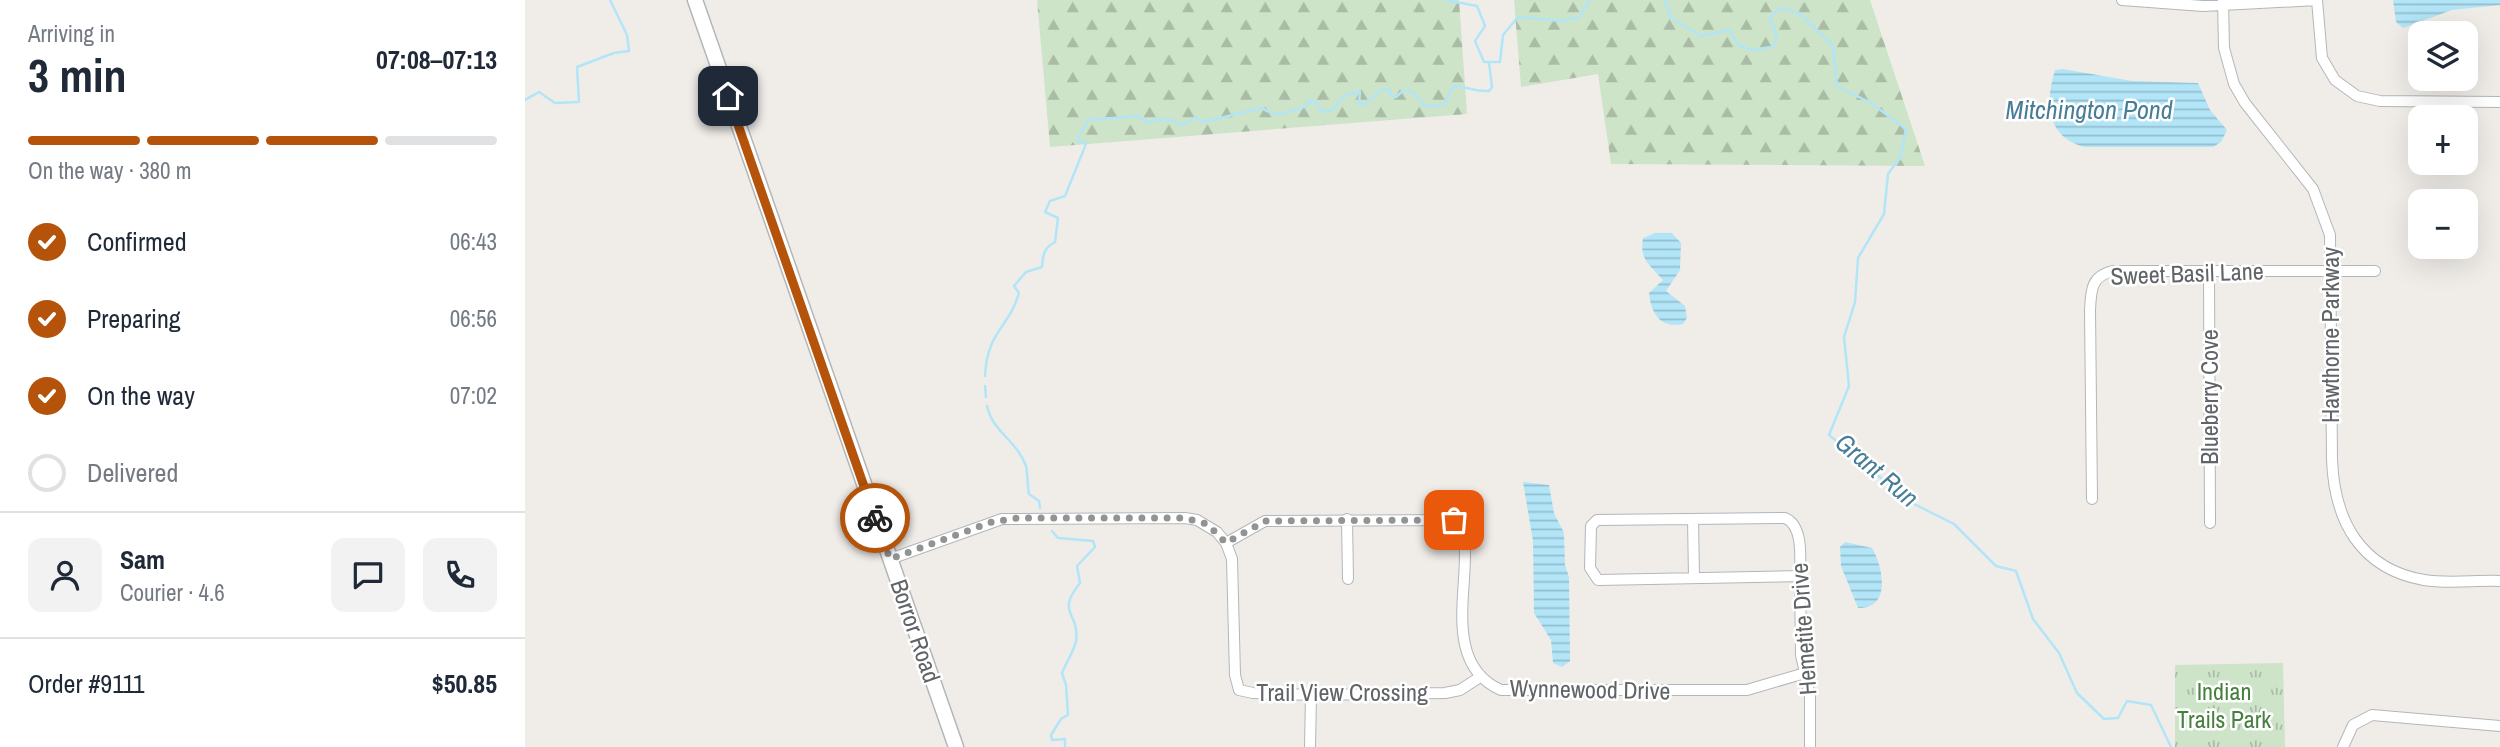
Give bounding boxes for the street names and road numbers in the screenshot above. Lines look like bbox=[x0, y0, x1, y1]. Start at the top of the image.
street label: Hawthorne Parkway bbox=[2314, 247, 2346, 423]
street label: Sweet Basil Lane bbox=[2110, 254, 2264, 292]
street label: Blueberry Cove bbox=[2193, 329, 2225, 465]
street label: Hemetite Drive bbox=[1782, 562, 1824, 696]
street label: Borror Road bbox=[883, 575, 949, 687]
street label: Wynnewood Drive bbox=[1509, 672, 1671, 706]
street label: Trail View Crossing bbox=[1256, 676, 1428, 708]

